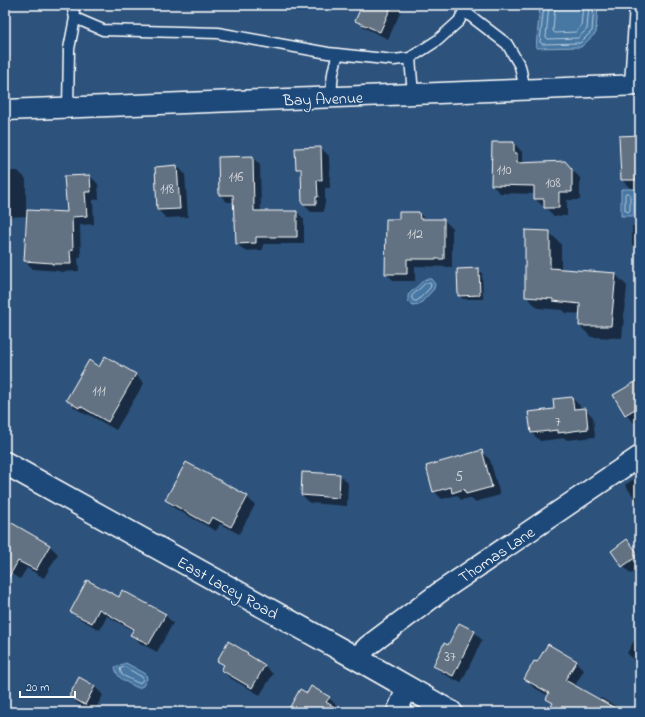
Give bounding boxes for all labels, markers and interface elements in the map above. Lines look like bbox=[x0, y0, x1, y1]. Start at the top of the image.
street label: Bay Avenue bbox=[282, 87, 364, 113]
house number: 110 bbox=[497, 160, 511, 181]
house number: 116 bbox=[228, 167, 244, 188]
house number: 108 bbox=[545, 173, 561, 194]
house number: 118 bbox=[160, 179, 174, 200]
house number: 112 bbox=[407, 224, 423, 245]
house number: 111 bbox=[92, 381, 106, 402]
house number: 7 bbox=[555, 412, 561, 433]
house number: 5 bbox=[455, 467, 463, 488]
street label: Thomas Lane bbox=[454, 521, 541, 590]
street label: East Lacey Road bbox=[172, 551, 282, 626]
house number: 37 bbox=[444, 647, 456, 668]
scale bar bbox=[20, 673, 75, 699]
text: 20 m bbox=[26, 679, 49, 697]

